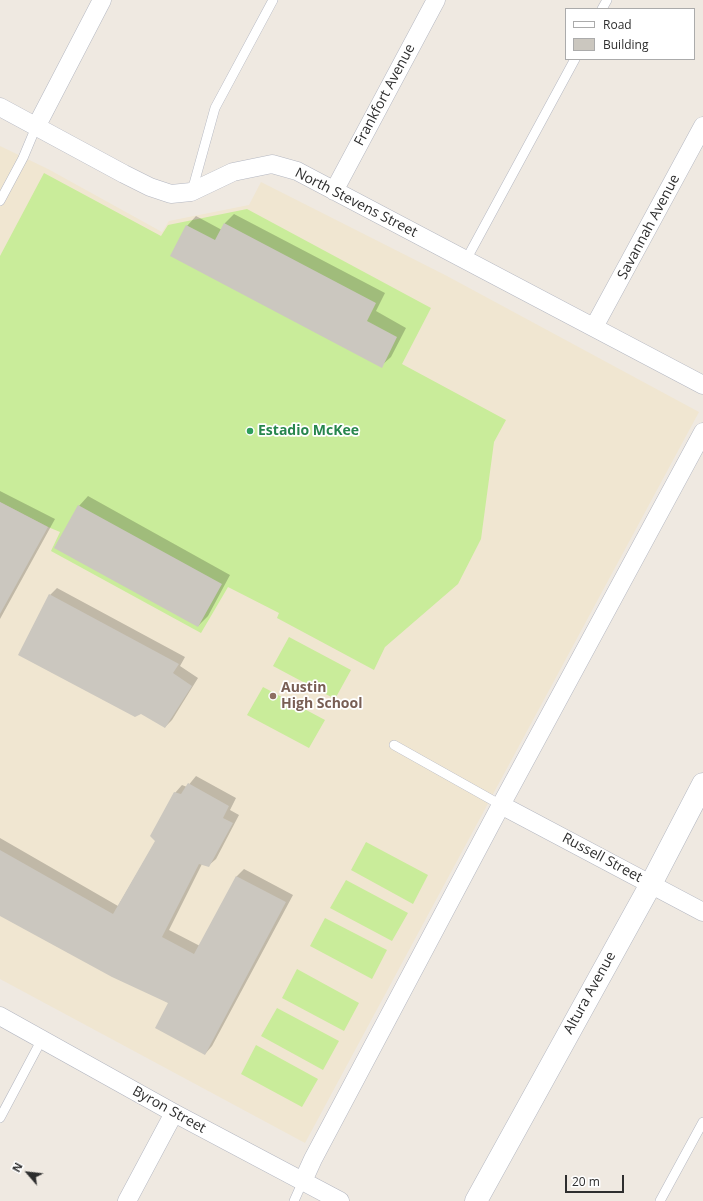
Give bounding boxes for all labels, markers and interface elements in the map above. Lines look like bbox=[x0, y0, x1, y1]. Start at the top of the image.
legend bbox=[565, 8, 695, 60]
text: Road bbox=[603, 16, 632, 33]
text: Building bbox=[603, 36, 648, 53]
street label: Frankfort Avenue bbox=[351, 41, 419, 149]
street label: North Stevens Street bbox=[292, 165, 420, 241]
street label: Savannah Avenue bbox=[614, 172, 684, 282]
place label: Estadio McKee bbox=[258, 423, 359, 439]
marker: Estadio McKee bbox=[245, 426, 255, 436]
place label: Austin High School bbox=[281, 680, 362, 712]
marker: Austin High School bbox=[268, 691, 278, 701]
street label: Russell Street bbox=[559, 830, 645, 886]
street label: Altura Avenue bbox=[560, 949, 620, 1037]
street label: Byron Street bbox=[129, 1083, 209, 1137]
north arrow bbox=[8, 1153, 48, 1193]
text: N bbox=[8, 1160, 26, 1175]
scale bar bbox=[567, 1167, 626, 1193]
text: 20 m bbox=[572, 1173, 600, 1190]

